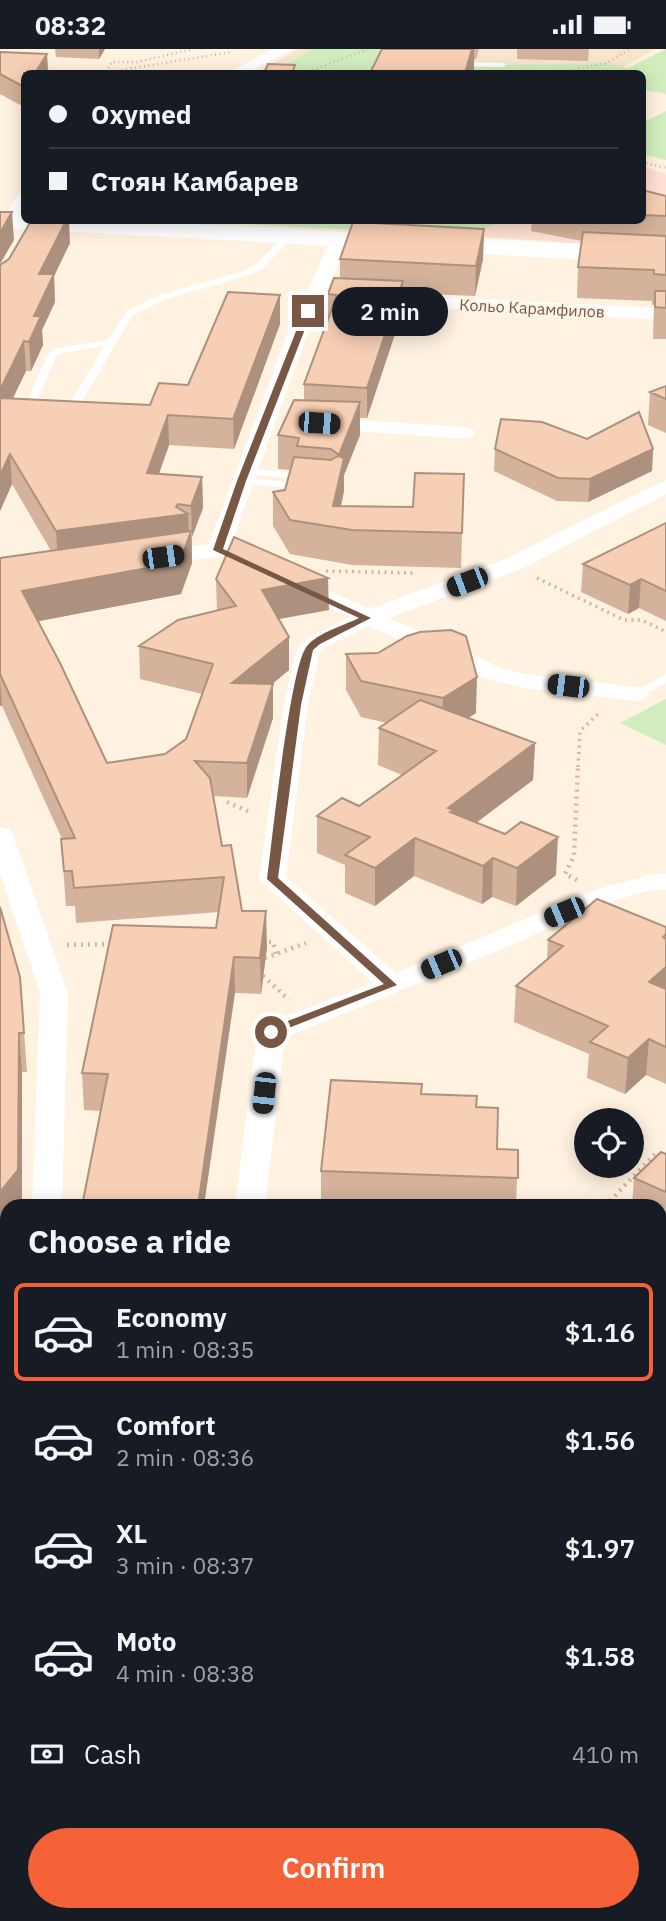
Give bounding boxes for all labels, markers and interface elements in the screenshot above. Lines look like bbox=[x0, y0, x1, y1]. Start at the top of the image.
text: 08:32 bbox=[35, 8, 106, 42]
text: Oxymed bbox=[91, 97, 192, 131]
text: Стоян Камбарев bbox=[91, 164, 299, 198]
callout: 2 min bbox=[332, 287, 448, 335]
street label: Кольо Карамфилов bbox=[459, 294, 605, 322]
route end bbox=[292, 295, 324, 327]
text: 2 min bbox=[360, 296, 420, 326]
car bbox=[298, 411, 341, 435]
car bbox=[141, 544, 186, 570]
car bbox=[444, 565, 491, 599]
car bbox=[546, 673, 591, 699]
car bbox=[541, 894, 588, 930]
car bbox=[418, 946, 465, 982]
route start bbox=[255, 1016, 287, 1048]
car bbox=[252, 1071, 277, 1115]
map controls bbox=[574, 1108, 644, 1178]
button: locate bbox=[574, 1108, 644, 1178]
text: Choose a ride bbox=[28, 1220, 231, 1262]
text: Economy bbox=[116, 1300, 227, 1334]
icon: car bbox=[32, 1301, 95, 1364]
text: $1.16 bbox=[565, 1315, 635, 1349]
text: 1 min · 08:35 bbox=[116, 1334, 254, 1364]
text: Comfort bbox=[116, 1408, 215, 1442]
icon: car bbox=[32, 1409, 95, 1472]
text: $1.56 bbox=[565, 1423, 635, 1457]
text: 2 min · 08:36 bbox=[116, 1442, 254, 1472]
text: XL bbox=[116, 1516, 147, 1550]
icon: car bbox=[32, 1517, 95, 1580]
text: $1.97 bbox=[565, 1531, 635, 1565]
text: 3 min · 08:37 bbox=[116, 1550, 254, 1580]
text: Moto bbox=[116, 1624, 176, 1658]
icon: car bbox=[32, 1625, 95, 1688]
text: $1.58 bbox=[565, 1639, 635, 1673]
text: 4 min · 08:38 bbox=[116, 1658, 254, 1688]
icon: cash bbox=[28, 1735, 66, 1773]
text: Cash bbox=[84, 1737, 141, 1771]
text: 410 m bbox=[572, 1739, 639, 1769]
button: Confirm bbox=[28, 1828, 639, 1908]

